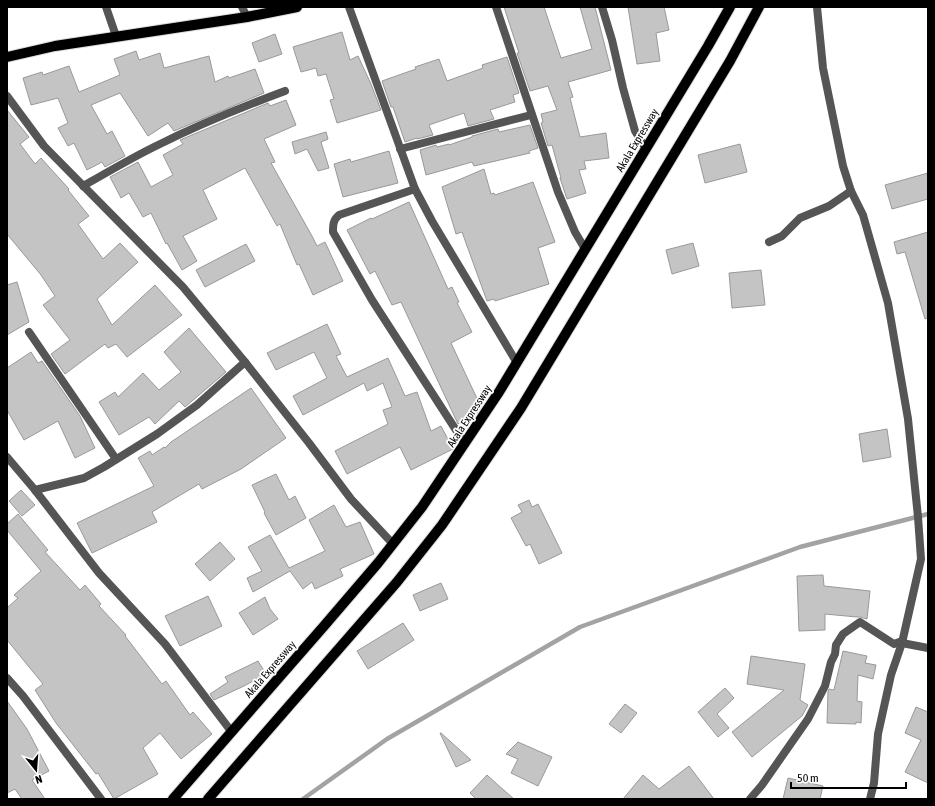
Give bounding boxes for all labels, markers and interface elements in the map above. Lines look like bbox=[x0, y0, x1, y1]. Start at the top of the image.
street label: Akala Expressway bbox=[613, 106, 661, 174]
street label: Akala Expressway bbox=[445, 382, 494, 449]
street label: Akala Expressway bbox=[242, 638, 298, 700]
north arrow bbox=[16, 750, 56, 790]
scale bar bbox=[791, 764, 906, 790]
text: 50 m bbox=[797, 771, 819, 785]
text: N bbox=[34, 773, 44, 786]

